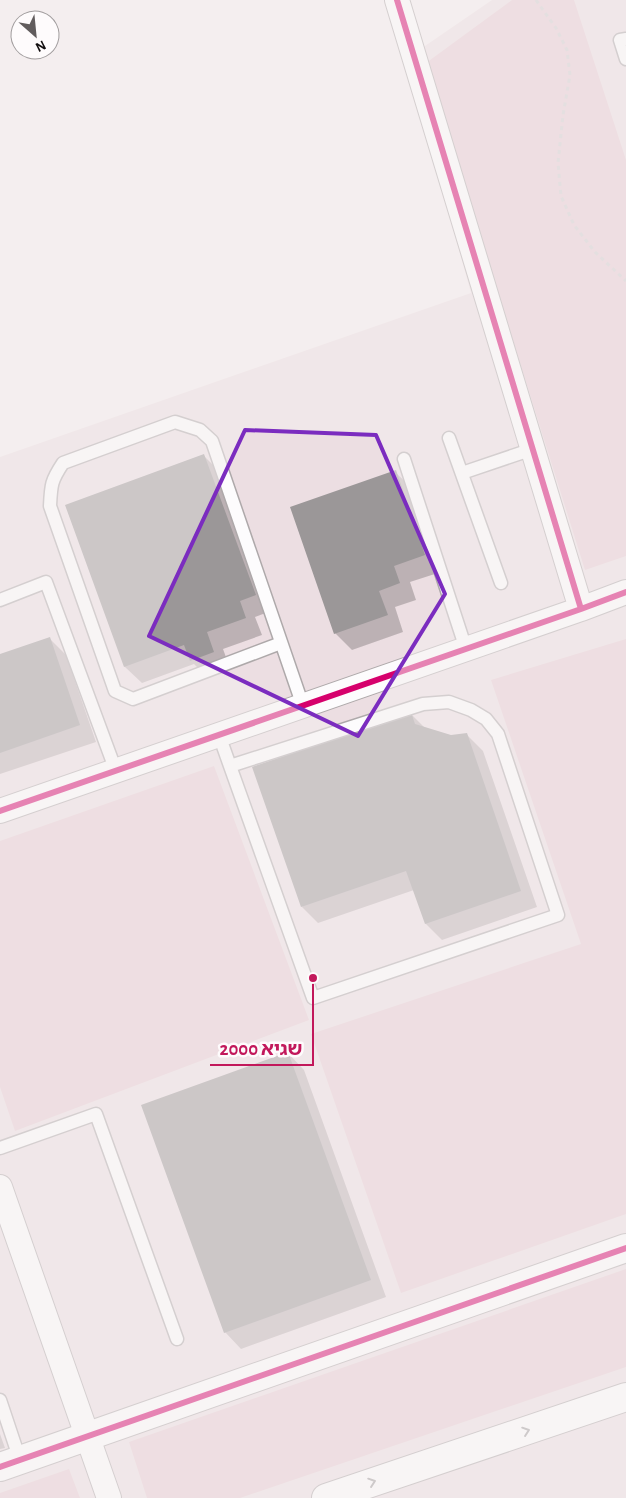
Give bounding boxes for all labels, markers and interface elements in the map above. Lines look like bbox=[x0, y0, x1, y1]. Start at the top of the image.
north arrow bbox=[10, 10, 60, 60]
text: N bbox=[33, 37, 48, 54]
callout: שגיא 2000 bbox=[210, 1031, 313, 1065]
text: שגיא 2000 bbox=[220, 1040, 302, 1059]
one-way arrow bbox=[522, 1426, 530, 1436]
one-way arrow bbox=[368, 1478, 376, 1488]

